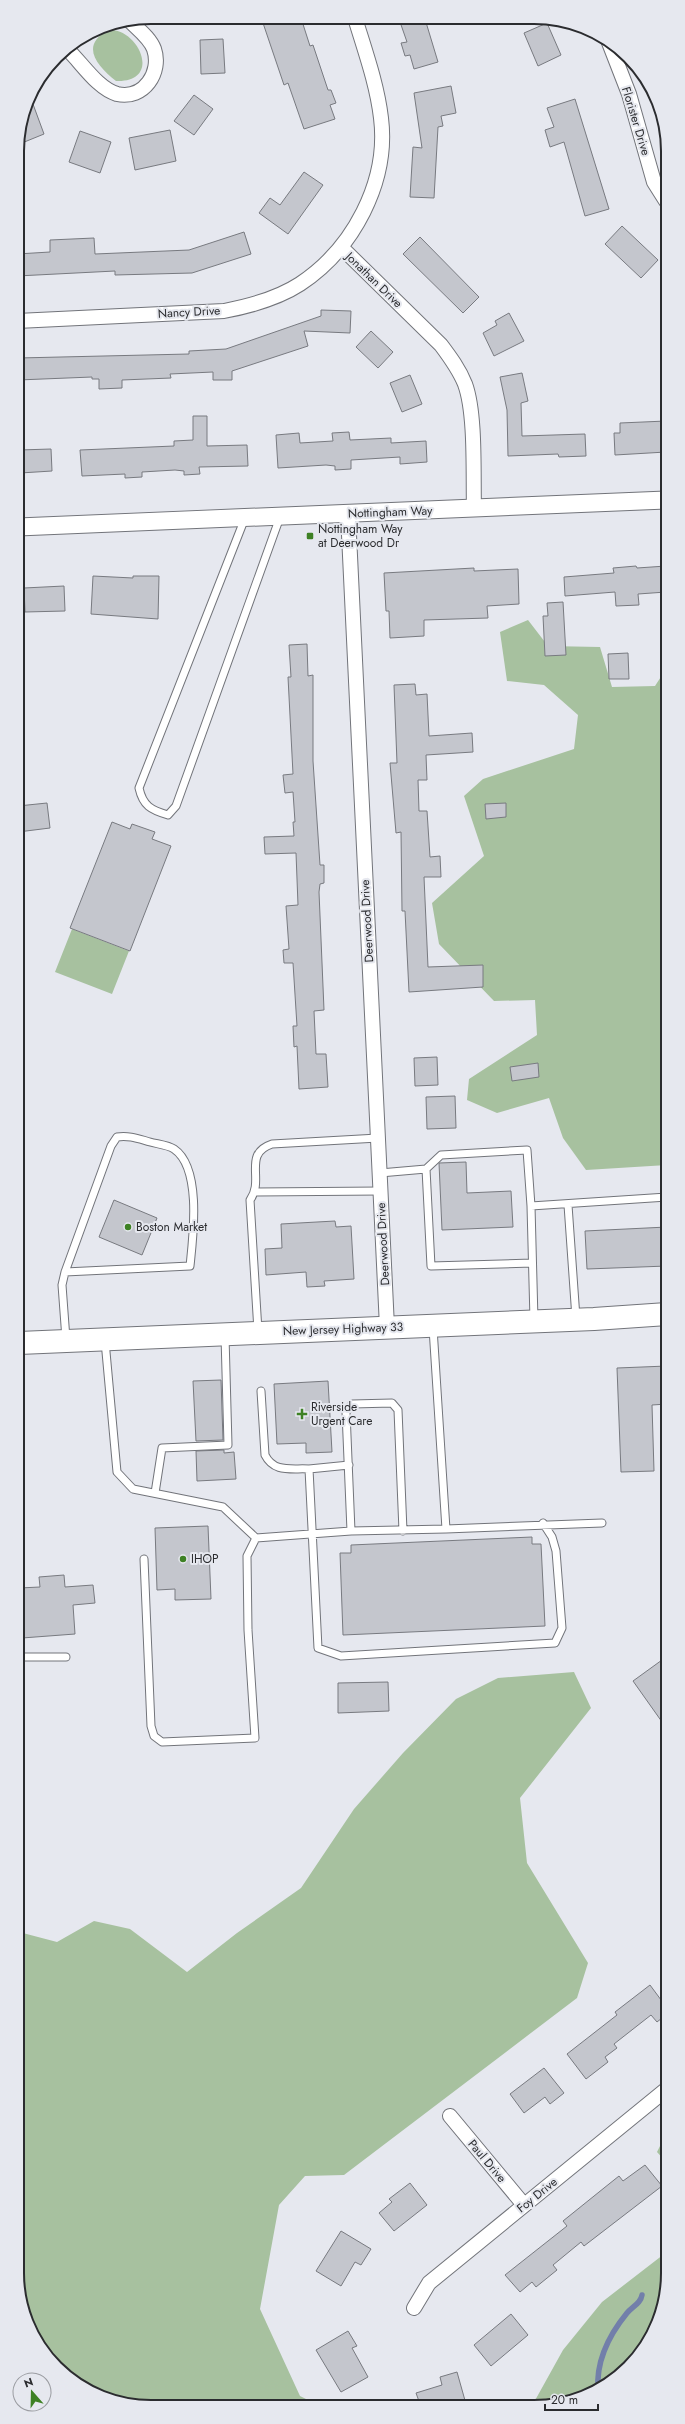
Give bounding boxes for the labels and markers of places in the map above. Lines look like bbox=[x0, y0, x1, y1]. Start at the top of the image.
place label: Nottingham Way at Deerwood Dr bbox=[318, 520, 403, 552]
marker: Nottingham Way at Deerwood Dr bbox=[305, 531, 315, 541]
place label: Boston Market bbox=[136, 1218, 207, 1236]
marker: Boston Market bbox=[123, 1222, 133, 1232]
place label: Riverside Urgent Care bbox=[311, 1398, 372, 1430]
marker: Riverside Urgent Care bbox=[296, 1408, 308, 1420]
place label: IHOP bbox=[191, 1550, 219, 1568]
marker: IHOP bbox=[178, 1554, 188, 1564]

